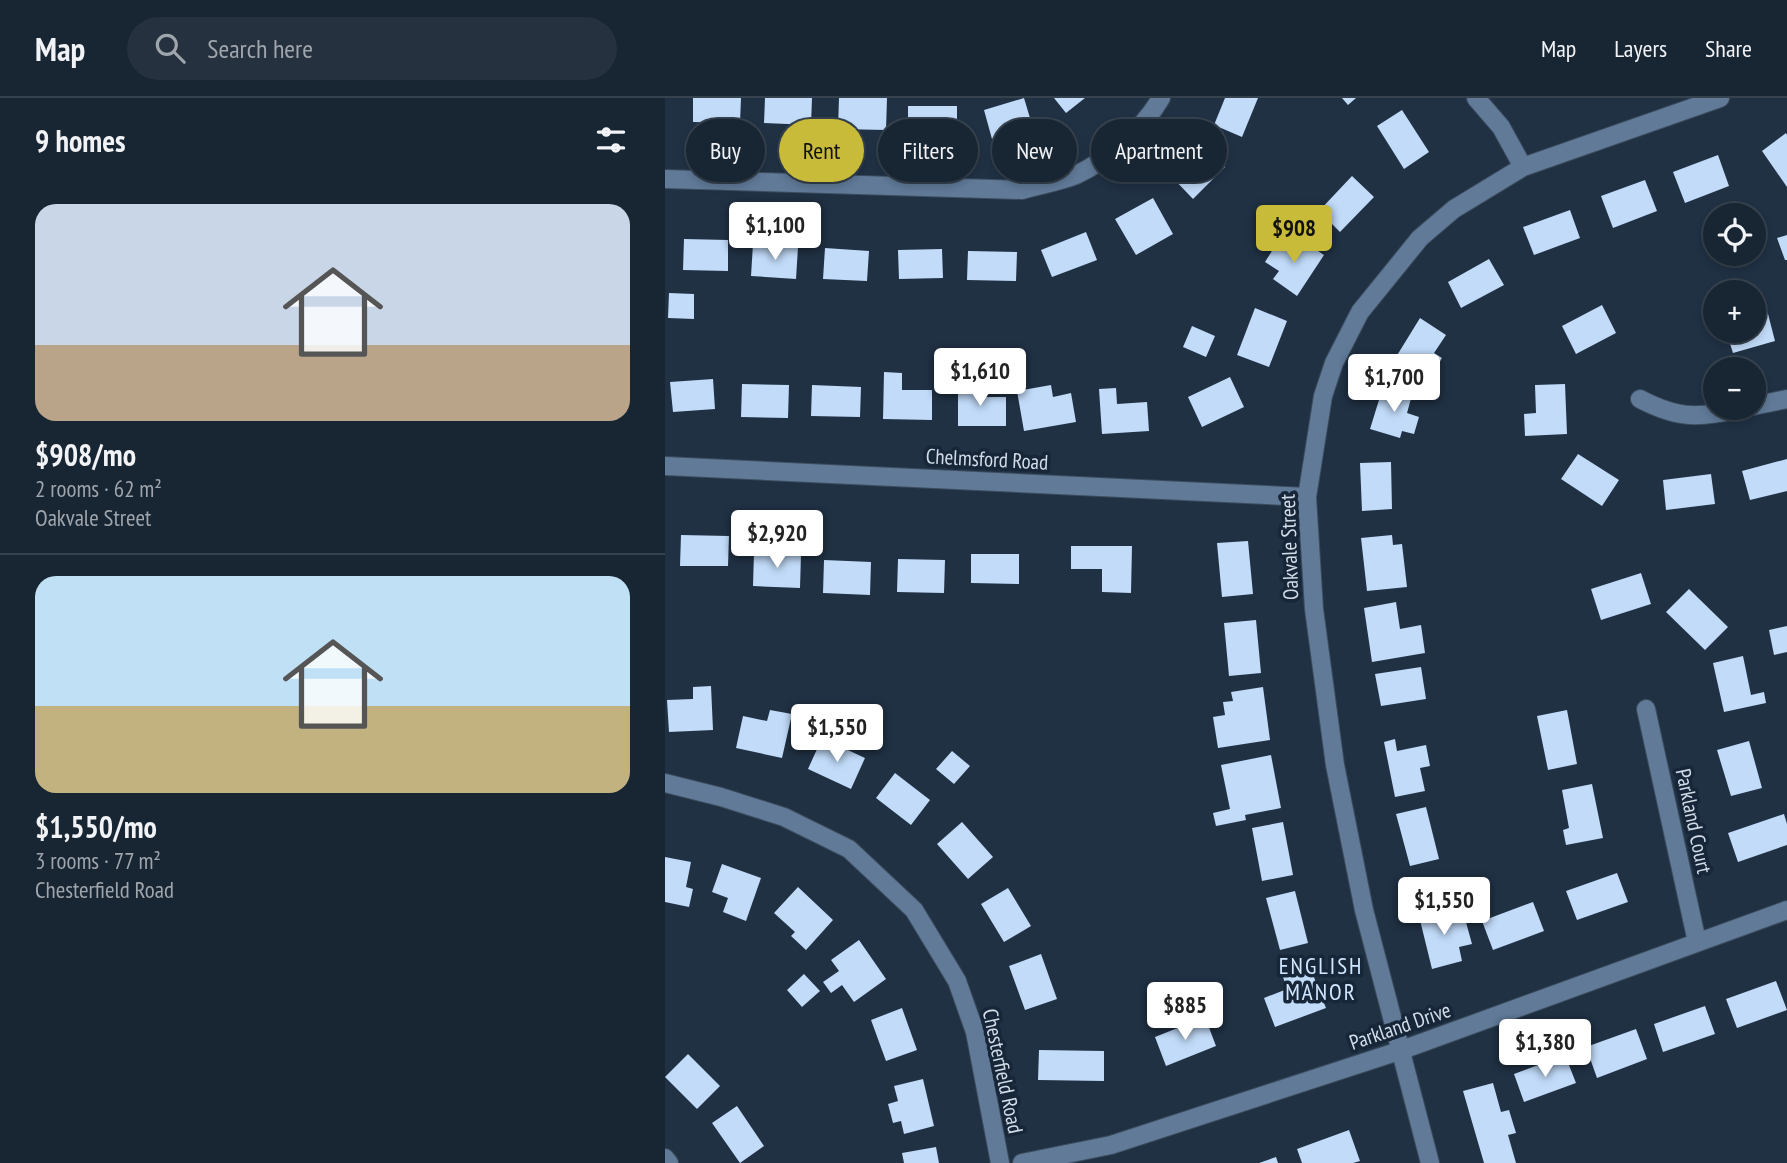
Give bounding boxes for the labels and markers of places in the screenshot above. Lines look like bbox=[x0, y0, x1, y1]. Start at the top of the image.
pin: $1,100 bbox=[718, 202, 832, 262]
pin: $908 bbox=[1253, 206, 1335, 265]
pin: $1,610 bbox=[923, 348, 1037, 408]
pin: $1,700 bbox=[1337, 354, 1451, 414]
pin: $2,920 bbox=[720, 510, 834, 570]
pin: $1,550 bbox=[780, 704, 894, 764]
pin: $1,550 bbox=[1387, 878, 1501, 937]
pin: $885 bbox=[1144, 982, 1226, 1042]
pin: $1,380 bbox=[1488, 1020, 1602, 1079]

